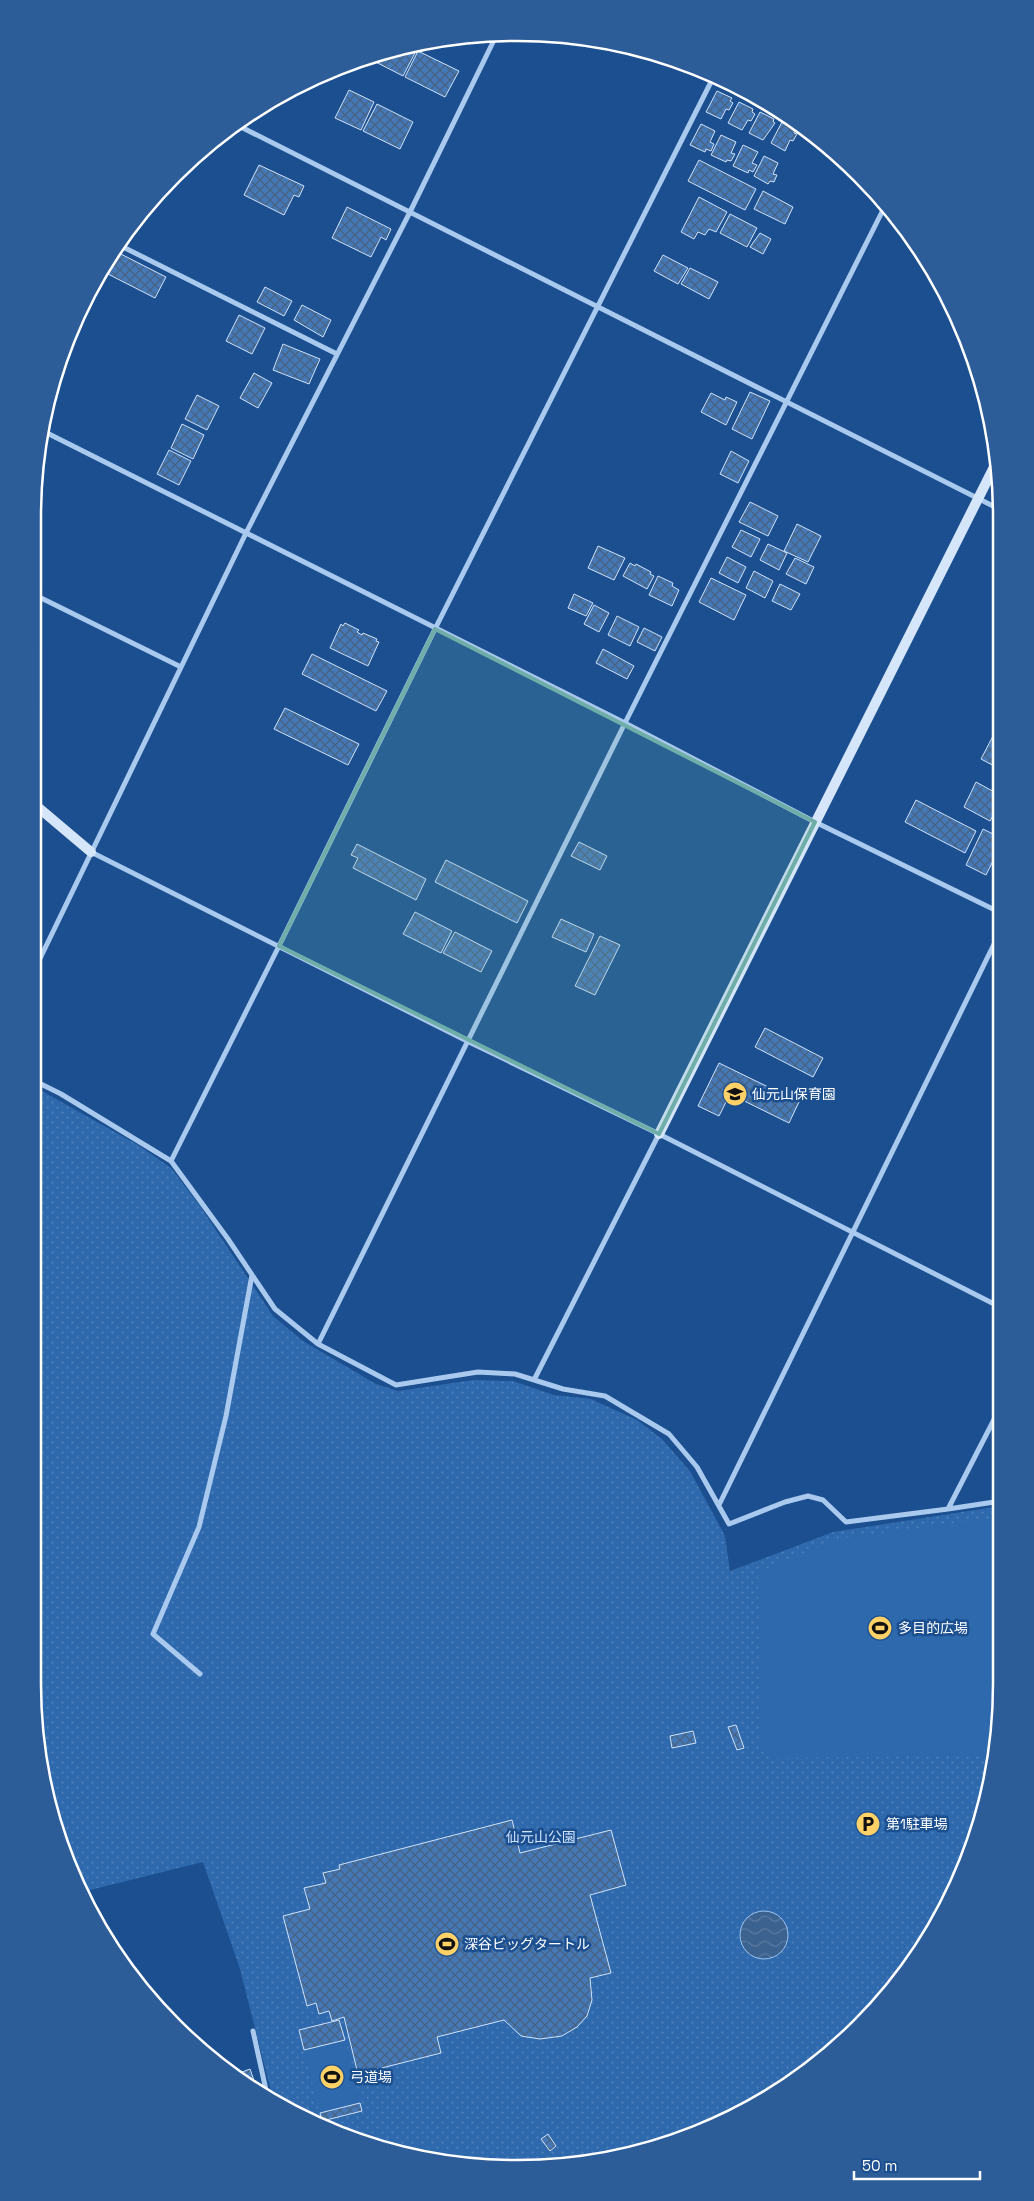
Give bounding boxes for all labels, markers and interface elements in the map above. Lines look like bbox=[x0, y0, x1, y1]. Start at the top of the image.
school or university icon: 仙元山保育園 bbox=[722, 1081, 748, 1107]
place label: 仙元山保育園 bbox=[752, 1085, 836, 1103]
sports icon: 多目的広場 bbox=[867, 1615, 893, 1641]
place label: 多目的広場 bbox=[898, 1619, 968, 1637]
parking icon: 第1駐車場 bbox=[855, 1811, 881, 1837]
place label: 第1駐車場 bbox=[886, 1815, 948, 1833]
park label: 仙元山公園 bbox=[506, 1828, 576, 1846]
sports icon: 深谷ビッグタートル bbox=[434, 1931, 460, 1957]
place label: 深谷ビッグタートル bbox=[464, 1935, 590, 1953]
sports icon: 弓道場 bbox=[319, 2064, 345, 2090]
place label: 弓道場 bbox=[350, 2068, 392, 2086]
scale bar bbox=[854, 2148, 980, 2180]
text: 50 m bbox=[862, 2156, 897, 2175]

